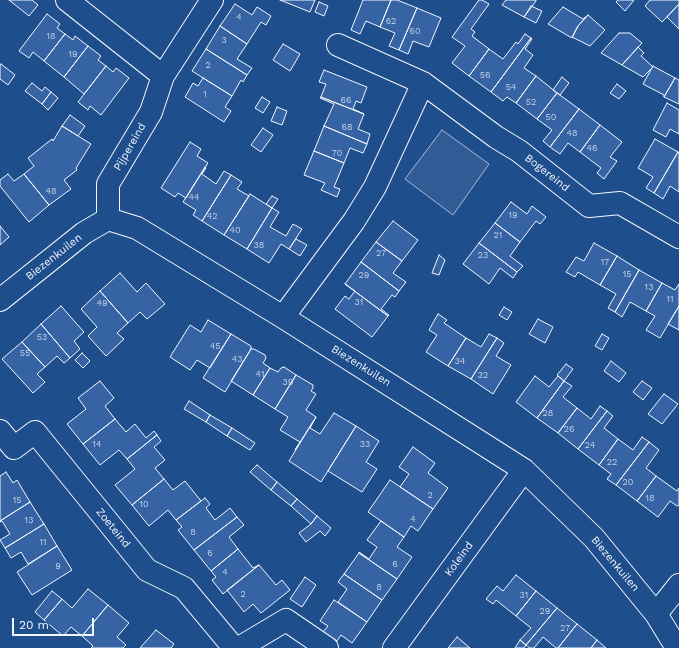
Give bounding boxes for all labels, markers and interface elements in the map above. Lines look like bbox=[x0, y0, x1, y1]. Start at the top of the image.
house number: 4 bbox=[236, 12, 242, 22]
house number: 62 bbox=[386, 16, 396, 26]
house number: 60 bbox=[409, 26, 421, 36]
house number: 18 bbox=[46, 31, 56, 41]
house number: 3 bbox=[221, 35, 227, 45]
house number: 19 bbox=[68, 49, 78, 59]
house number: 2 bbox=[205, 60, 211, 70]
house number: 56 bbox=[480, 70, 490, 80]
house number: 54 bbox=[506, 82, 516, 92]
house number: 1 bbox=[203, 89, 207, 99]
house number: 66 bbox=[341, 95, 351, 105]
house number: 52 bbox=[526, 97, 536, 107]
house number: 50 bbox=[546, 112, 556, 122]
street label: Pijpereind bbox=[111, 121, 149, 173]
house number: 68 bbox=[341, 122, 353, 132]
house number: 48 bbox=[566, 128, 578, 138]
house number: 46 bbox=[587, 143, 597, 153]
house number: 70 bbox=[332, 148, 342, 158]
street label: Bogereind bbox=[522, 151, 572, 195]
house number: 48 bbox=[45, 186, 57, 196]
house number: 44 bbox=[189, 192, 199, 202]
house number: 19 bbox=[508, 210, 518, 220]
house number: 42 bbox=[207, 211, 217, 221]
house number: 40 bbox=[229, 225, 241, 235]
house number: 21 bbox=[494, 230, 502, 240]
street label: Biezenkuilen bbox=[23, 231, 85, 283]
house number: 38 bbox=[254, 240, 264, 250]
house number: 27 bbox=[376, 248, 386, 258]
house number: 23 bbox=[478, 250, 488, 260]
house number: 17 bbox=[601, 257, 609, 267]
house number: 15 bbox=[623, 269, 631, 279]
house number: 29 bbox=[359, 270, 369, 280]
house number: 13 bbox=[645, 282, 653, 292]
house number: 11 bbox=[666, 294, 674, 304]
house number: 31 bbox=[355, 297, 363, 307]
house number: 49 bbox=[96, 298, 108, 308]
house number: 53 bbox=[37, 332, 47, 342]
house number: 45 bbox=[210, 341, 220, 351]
street label: Biezenkuilen bbox=[329, 342, 393, 390]
house number: 55 bbox=[20, 348, 30, 358]
house number: 43 bbox=[232, 354, 242, 364]
house number: 34 bbox=[455, 356, 465, 366]
house number: 41 bbox=[256, 369, 264, 379]
house number: 32 bbox=[478, 370, 488, 380]
house number: 39 bbox=[283, 377, 293, 387]
house number: 28 bbox=[543, 408, 553, 418]
house number: 26 bbox=[564, 424, 574, 434]
house number: 14 bbox=[92, 439, 102, 449]
house number: 33 bbox=[360, 439, 370, 449]
house number: 24 bbox=[585, 440, 595, 450]
house number: 22 bbox=[607, 457, 617, 467]
house number: 20 bbox=[623, 477, 633, 487]
house number: 2 bbox=[427, 490, 433, 500]
house number: 18 bbox=[645, 493, 655, 503]
house number: 15 bbox=[13, 495, 21, 505]
house number: 10 bbox=[139, 499, 149, 509]
street label: Zoeteind bbox=[93, 506, 133, 550]
house number: 4 bbox=[410, 514, 416, 524]
house number: 13 bbox=[25, 515, 33, 525]
house number: 8 bbox=[190, 527, 196, 537]
street label: Biezenkuilen bbox=[588, 534, 642, 594]
house number: 11 bbox=[39, 537, 47, 547]
street label: Koleind bbox=[442, 539, 476, 579]
house number: 6 bbox=[207, 548, 213, 558]
house number: 6 bbox=[392, 559, 398, 569]
house number: 9 bbox=[55, 561, 61, 571]
house number: 4 bbox=[222, 567, 228, 577]
house number: 8 bbox=[376, 582, 382, 592]
house number: 2 bbox=[240, 589, 246, 599]
house number: 31 bbox=[520, 590, 528, 600]
house number: 29 bbox=[540, 606, 550, 616]
scale bar bbox=[14, 610, 96, 636]
text: 20 m bbox=[19, 618, 49, 632]
house number: 27 bbox=[560, 623, 570, 633]

